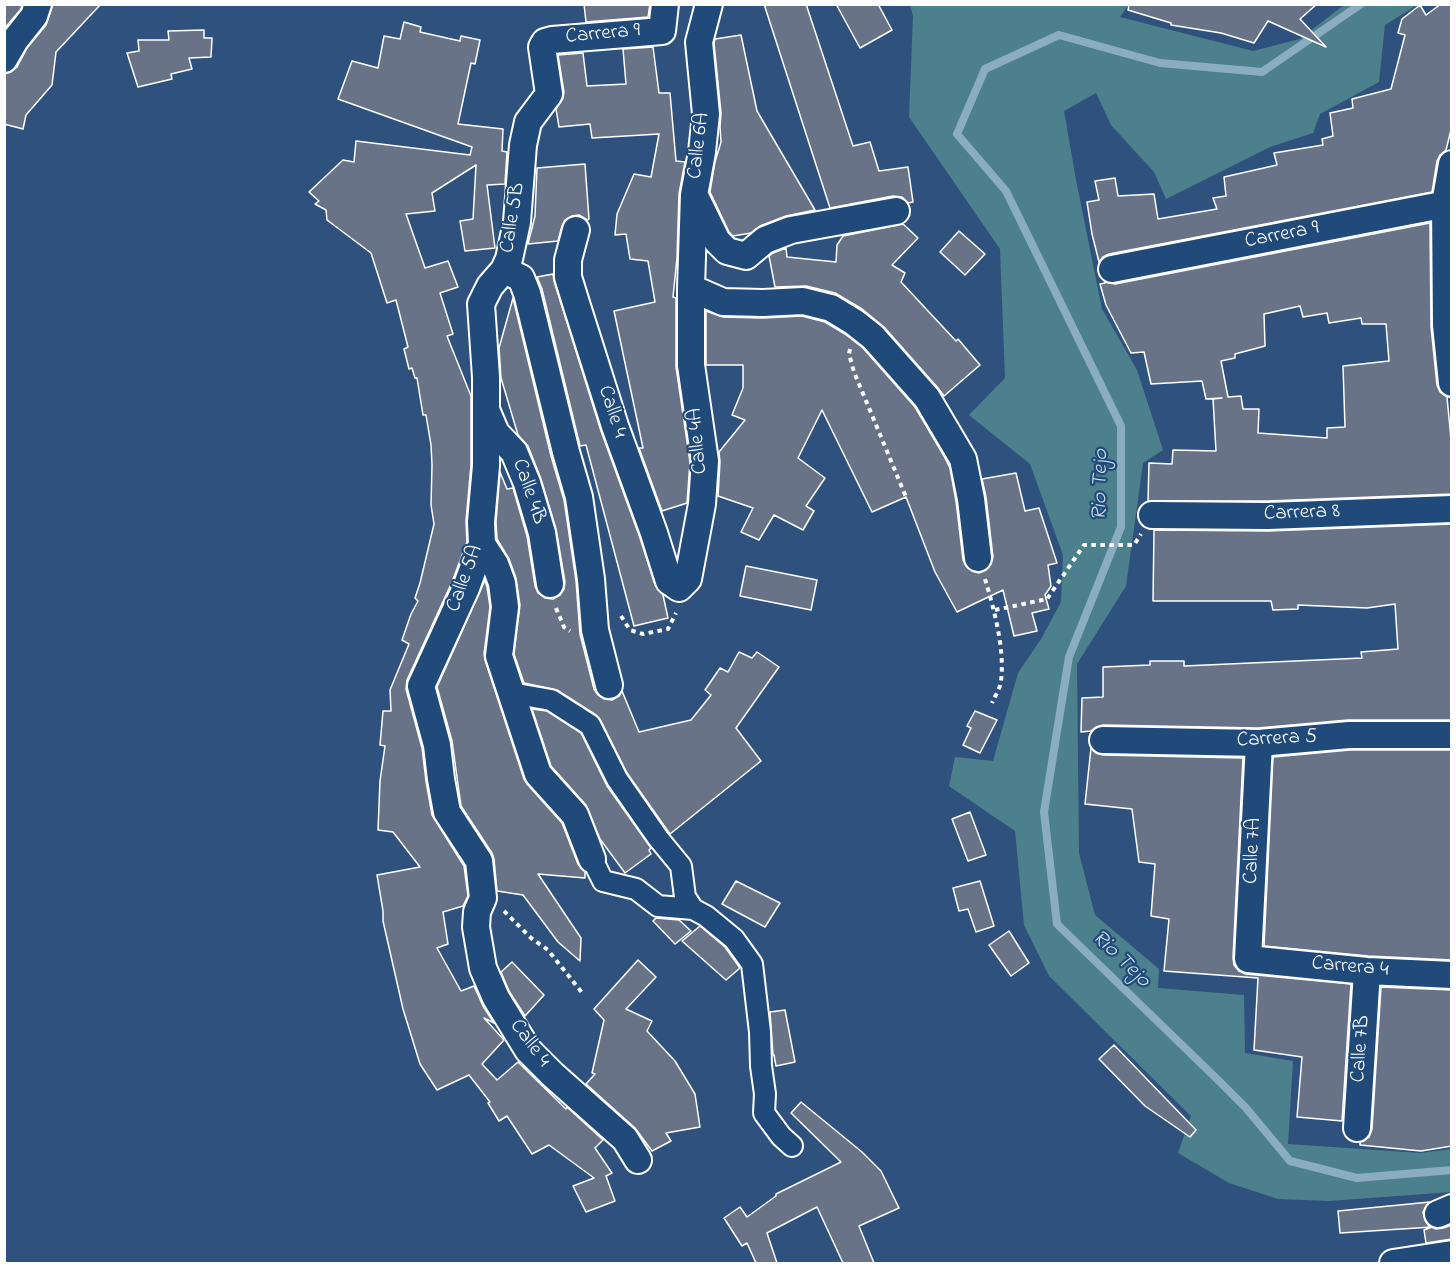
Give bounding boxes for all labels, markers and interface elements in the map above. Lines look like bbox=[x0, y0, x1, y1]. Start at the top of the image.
street label: Carrera 9 bbox=[565, 19, 641, 51]
street label: Calle 6A bbox=[683, 111, 717, 181]
street label: Calle 5B bbox=[496, 181, 532, 255]
street label: Carrera 9 bbox=[1243, 217, 1321, 255]
street label: Calle 4 bbox=[591, 383, 631, 441]
street label: Calle 4A bbox=[684, 407, 714, 475]
water label: Rio Tejo bbox=[1088, 449, 1116, 521]
street label: Calle 4B bbox=[505, 456, 551, 528]
street label: Carrera 8 bbox=[1263, 500, 1341, 528]
street label: Calle 5A bbox=[442, 542, 490, 616]
street label: Carrera 5 bbox=[1236, 725, 1318, 755]
street label: Calle 7A bbox=[1240, 817, 1268, 885]
water label: Rio Tejo bbox=[1085, 926, 1155, 994]
street label: Carrera 4 bbox=[1311, 952, 1389, 984]
street label: Calle 4 bbox=[503, 1015, 555, 1073]
street label: Calle 7B bbox=[1347, 1015, 1377, 1083]

